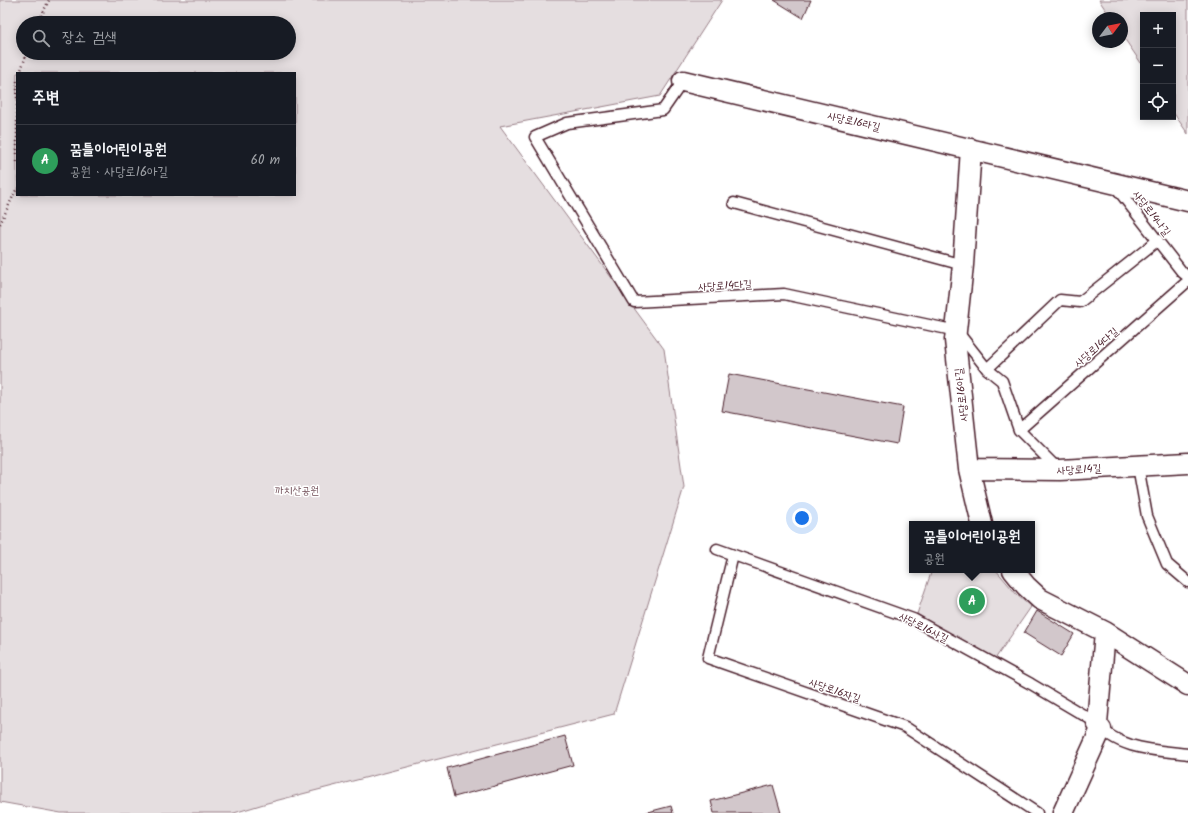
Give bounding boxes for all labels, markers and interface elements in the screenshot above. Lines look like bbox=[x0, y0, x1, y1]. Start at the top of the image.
north arrow bbox=[1092, 12, 1128, 48]
map controls bbox=[1140, 12, 1176, 120]
button: + bbox=[1140, 12, 1176, 48]
search box bbox=[16, 16, 296, 60]
text: 장소 검색 bbox=[62, 26, 116, 50]
icon: search bbox=[30, 27, 52, 49]
button: − bbox=[1140, 48, 1176, 84]
button: locate bbox=[1140, 84, 1176, 120]
text: 주변 bbox=[32, 85, 59, 112]
street label: 사당로16라길 bbox=[826, 107, 882, 137]
text: 꿈틀이어린이공원 bbox=[70, 138, 167, 162]
text: A bbox=[41, 150, 49, 171]
text: 60 m bbox=[251, 150, 280, 171]
text: 공원 · 사당로16아길 bbox=[70, 162, 168, 183]
street label: 사당로14나길 bbox=[1128, 187, 1175, 240]
street label: 사당로14다길 bbox=[698, 276, 753, 296]
street label: 사당로14다길 bbox=[1070, 323, 1123, 372]
street label: 사당로16아길 bbox=[950, 367, 974, 423]
street label: 사당로14길 bbox=[1056, 460, 1102, 480]
park label: 까치산공원 bbox=[275, 482, 319, 500]
your location bbox=[792, 508, 812, 528]
popup bbox=[909, 521, 1035, 573]
text: 꿈틀이어린이공원 bbox=[924, 525, 1020, 549]
text: 공원 bbox=[924, 549, 945, 570]
pin: A bbox=[959, 586, 985, 616]
street label: 사당로16사길 bbox=[895, 608, 952, 648]
street label: 사당로16자길 bbox=[806, 674, 863, 708]

